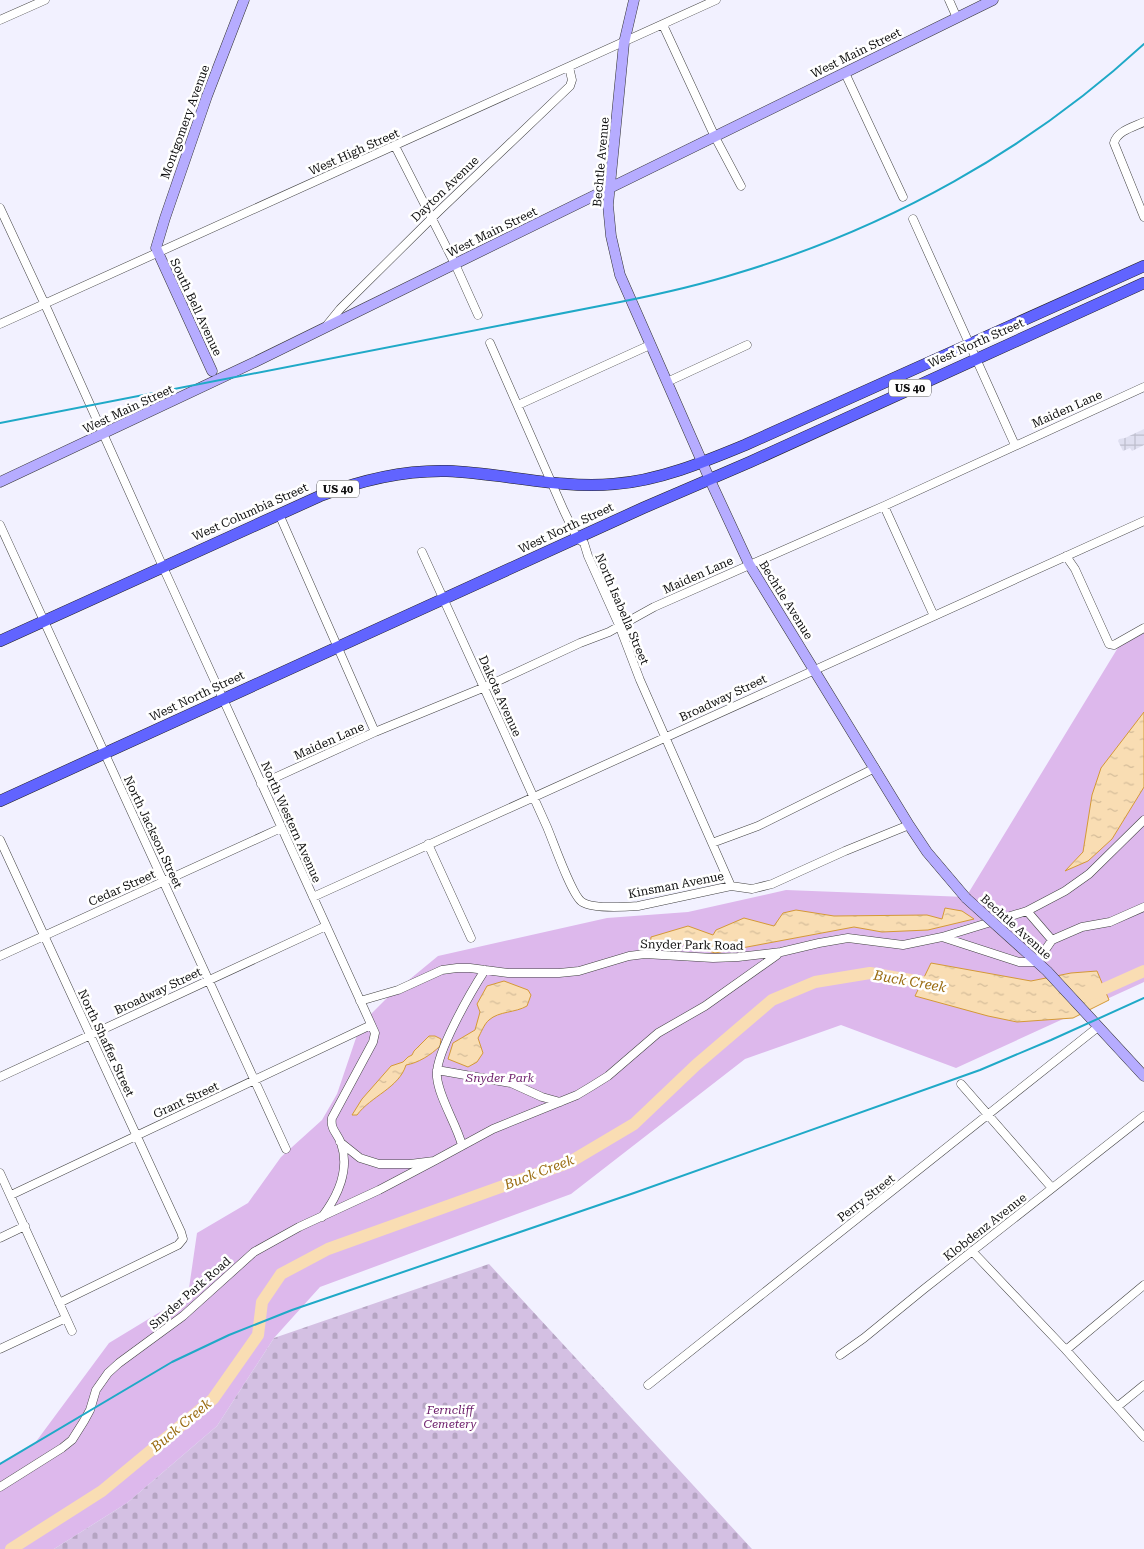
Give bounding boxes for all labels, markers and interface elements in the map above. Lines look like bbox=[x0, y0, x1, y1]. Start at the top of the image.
street label: West Main Street bbox=[809, 25, 904, 81]
street label: Montgomery Avenue bbox=[158, 63, 212, 181]
street label: Bechtle Avenue bbox=[590, 116, 612, 207]
street label: West High Street bbox=[307, 126, 402, 178]
street label: Dayton Avenue bbox=[408, 153, 482, 225]
street label: West Main Street bbox=[445, 204, 540, 260]
street label: South Bell Avenue bbox=[167, 256, 225, 358]
street label: West North Street bbox=[926, 315, 1026, 370]
road number: US 40 bbox=[889, 379, 931, 396]
street label: West Main Street bbox=[80, 382, 176, 436]
street label: Maiden Lane bbox=[1030, 387, 1105, 431]
street label: West Columbia Street bbox=[190, 480, 310, 544]
road number: US 40 bbox=[317, 480, 359, 498]
street label: West North Street bbox=[516, 500, 616, 556]
street label: North Isabella Street bbox=[592, 551, 652, 667]
street label: Maiden Lane bbox=[661, 553, 736, 597]
street label: Bechtle Avenue bbox=[756, 558, 816, 642]
street label: Dakota Avenue bbox=[476, 653, 524, 739]
street label: West North Street bbox=[147, 668, 247, 724]
street label: Broadway Street bbox=[677, 671, 769, 724]
street label: Maiden Lane bbox=[292, 719, 367, 763]
street label: North Western Avenue bbox=[258, 759, 324, 885]
street label: North Jackson Street bbox=[121, 774, 185, 891]
street label: Cedar Street bbox=[86, 867, 158, 909]
street label: Kinsman Avenue bbox=[627, 869, 725, 901]
street label: Bechtle Avenue bbox=[978, 892, 1054, 963]
street label: Snyder Park Road bbox=[640, 937, 744, 953]
street label: Broadway Street bbox=[112, 964, 204, 1017]
water label: Buck Creek bbox=[871, 967, 948, 995]
street label: North Shaffer Street bbox=[75, 987, 137, 1099]
park label: Snyder Park bbox=[465, 1071, 535, 1085]
street label: Grant Street bbox=[151, 1079, 221, 1121]
water label: Buck Creek bbox=[501, 1151, 577, 1193]
street label: Perry Street bbox=[835, 1171, 898, 1225]
street label: Klobdenz Avenue bbox=[941, 1190, 1030, 1264]
street label: Snyder Park Road bbox=[146, 1254, 234, 1332]
water label: Buck Creek bbox=[147, 1395, 215, 1455]
park label: Ferncliff Cemetery bbox=[423, 1403, 477, 1431]

